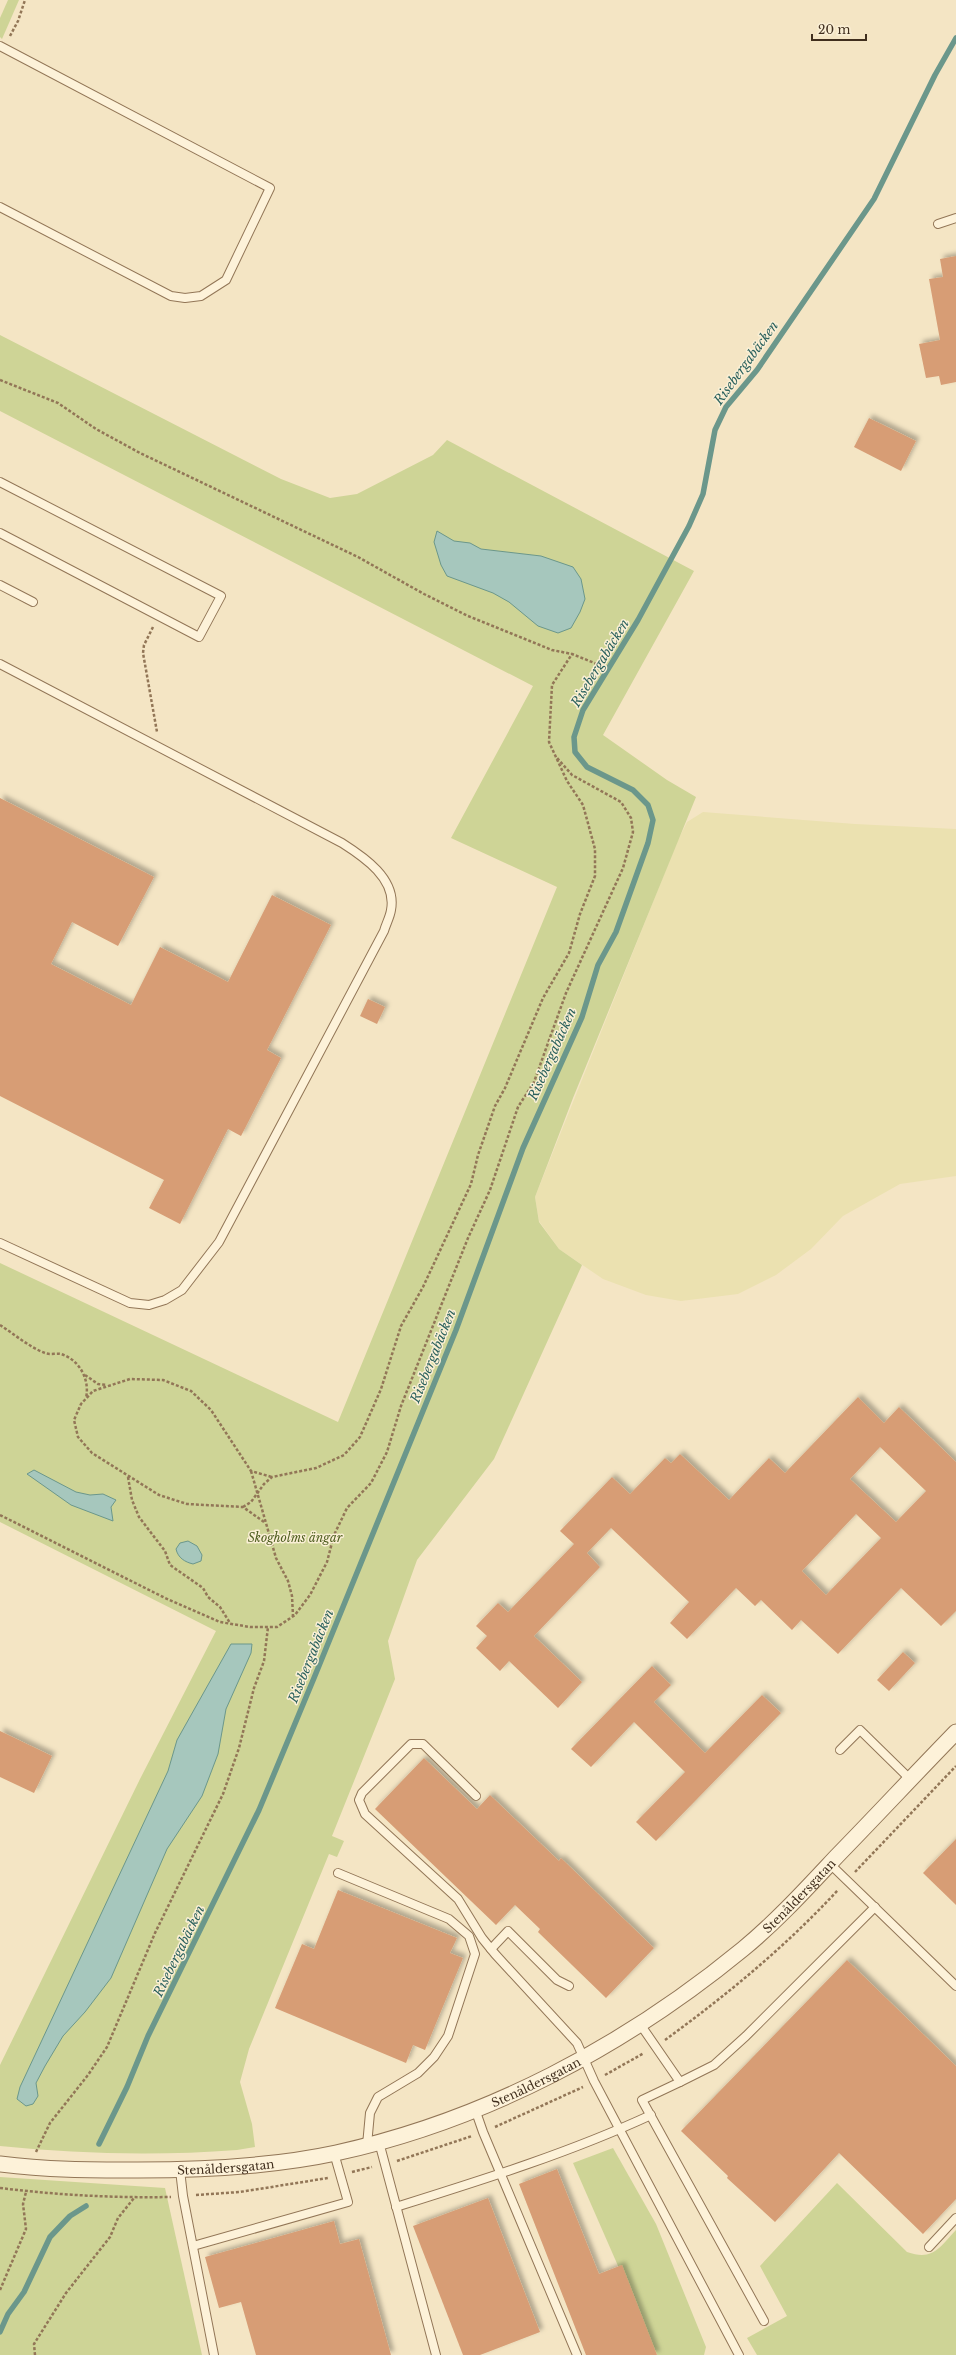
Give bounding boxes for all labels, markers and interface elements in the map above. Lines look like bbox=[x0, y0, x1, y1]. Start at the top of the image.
scale bar bbox=[812, 16, 866, 42]
text: 20 m bbox=[818, 22, 850, 37]
water label: Risebergabäcken bbox=[709, 318, 782, 409]
water label: Risebergabäcken bbox=[567, 616, 633, 711]
water label: Risebergabäcken bbox=[524, 1005, 580, 1104]
water label: Risebergabäcken bbox=[406, 1307, 459, 1406]
park label: Skogholms ängar bbox=[248, 1530, 343, 1545]
water label: Risebergabäcken bbox=[284, 1607, 337, 1706]
street label: Stenåldersgatan bbox=[759, 1855, 838, 1936]
water label: Risebergabäcken bbox=[149, 1903, 208, 2000]
street label: Stenåldersgatan bbox=[489, 2054, 583, 2110]
street label: Stenåldersgatan bbox=[177, 2156, 275, 2177]

